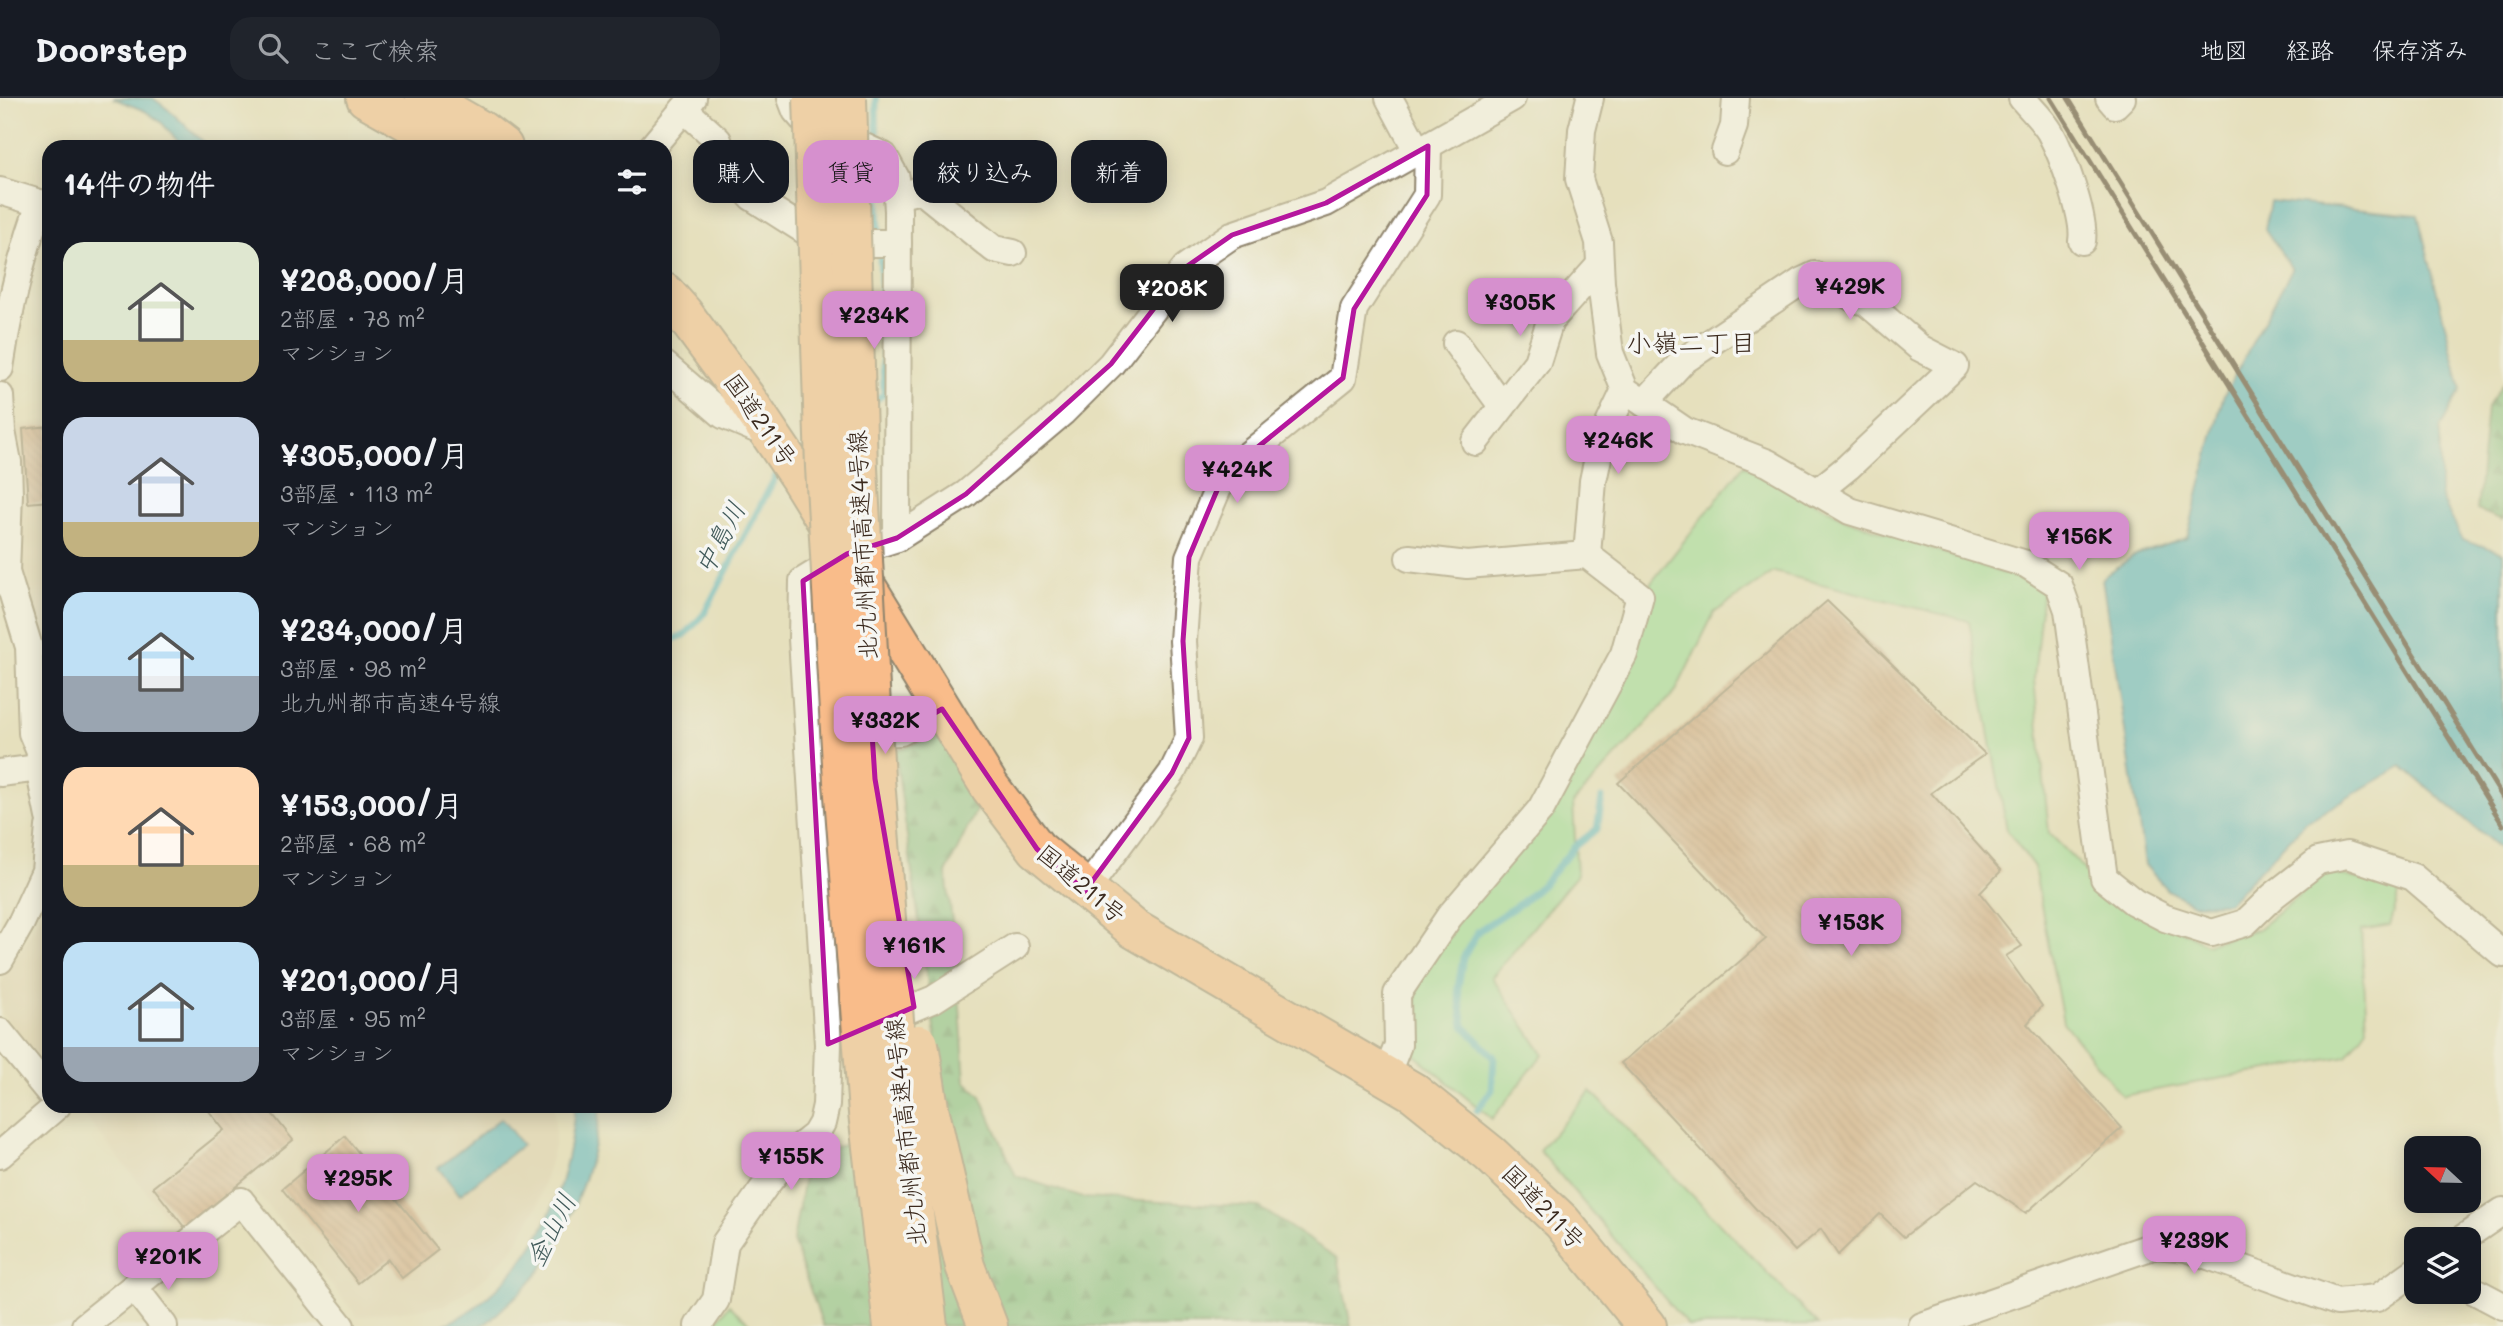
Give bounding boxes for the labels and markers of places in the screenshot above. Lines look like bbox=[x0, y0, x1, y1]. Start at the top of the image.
pin: ¥429K bbox=[1801, 262, 1899, 322]
pin: ¥208K bbox=[1123, 264, 1221, 324]
pin: ¥305K bbox=[1471, 278, 1569, 338]
pin: ¥234K bbox=[825, 292, 923, 351]
pin: ¥246K bbox=[1569, 416, 1667, 476]
pin: ¥424K bbox=[1188, 446, 1286, 505]
pin: ¥156K bbox=[2030, 512, 2128, 572]
pin: ¥332K bbox=[836, 696, 934, 756]
pin: ¥153K bbox=[1802, 898, 1900, 958]
pin: ¥161K bbox=[865, 922, 963, 981]
pin: ¥155K bbox=[742, 1132, 840, 1192]
pin: ¥295K bbox=[309, 1154, 407, 1214]
pin: ¥239K bbox=[2145, 1216, 2243, 1276]
pin: ¥201K bbox=[119, 1232, 217, 1292]

